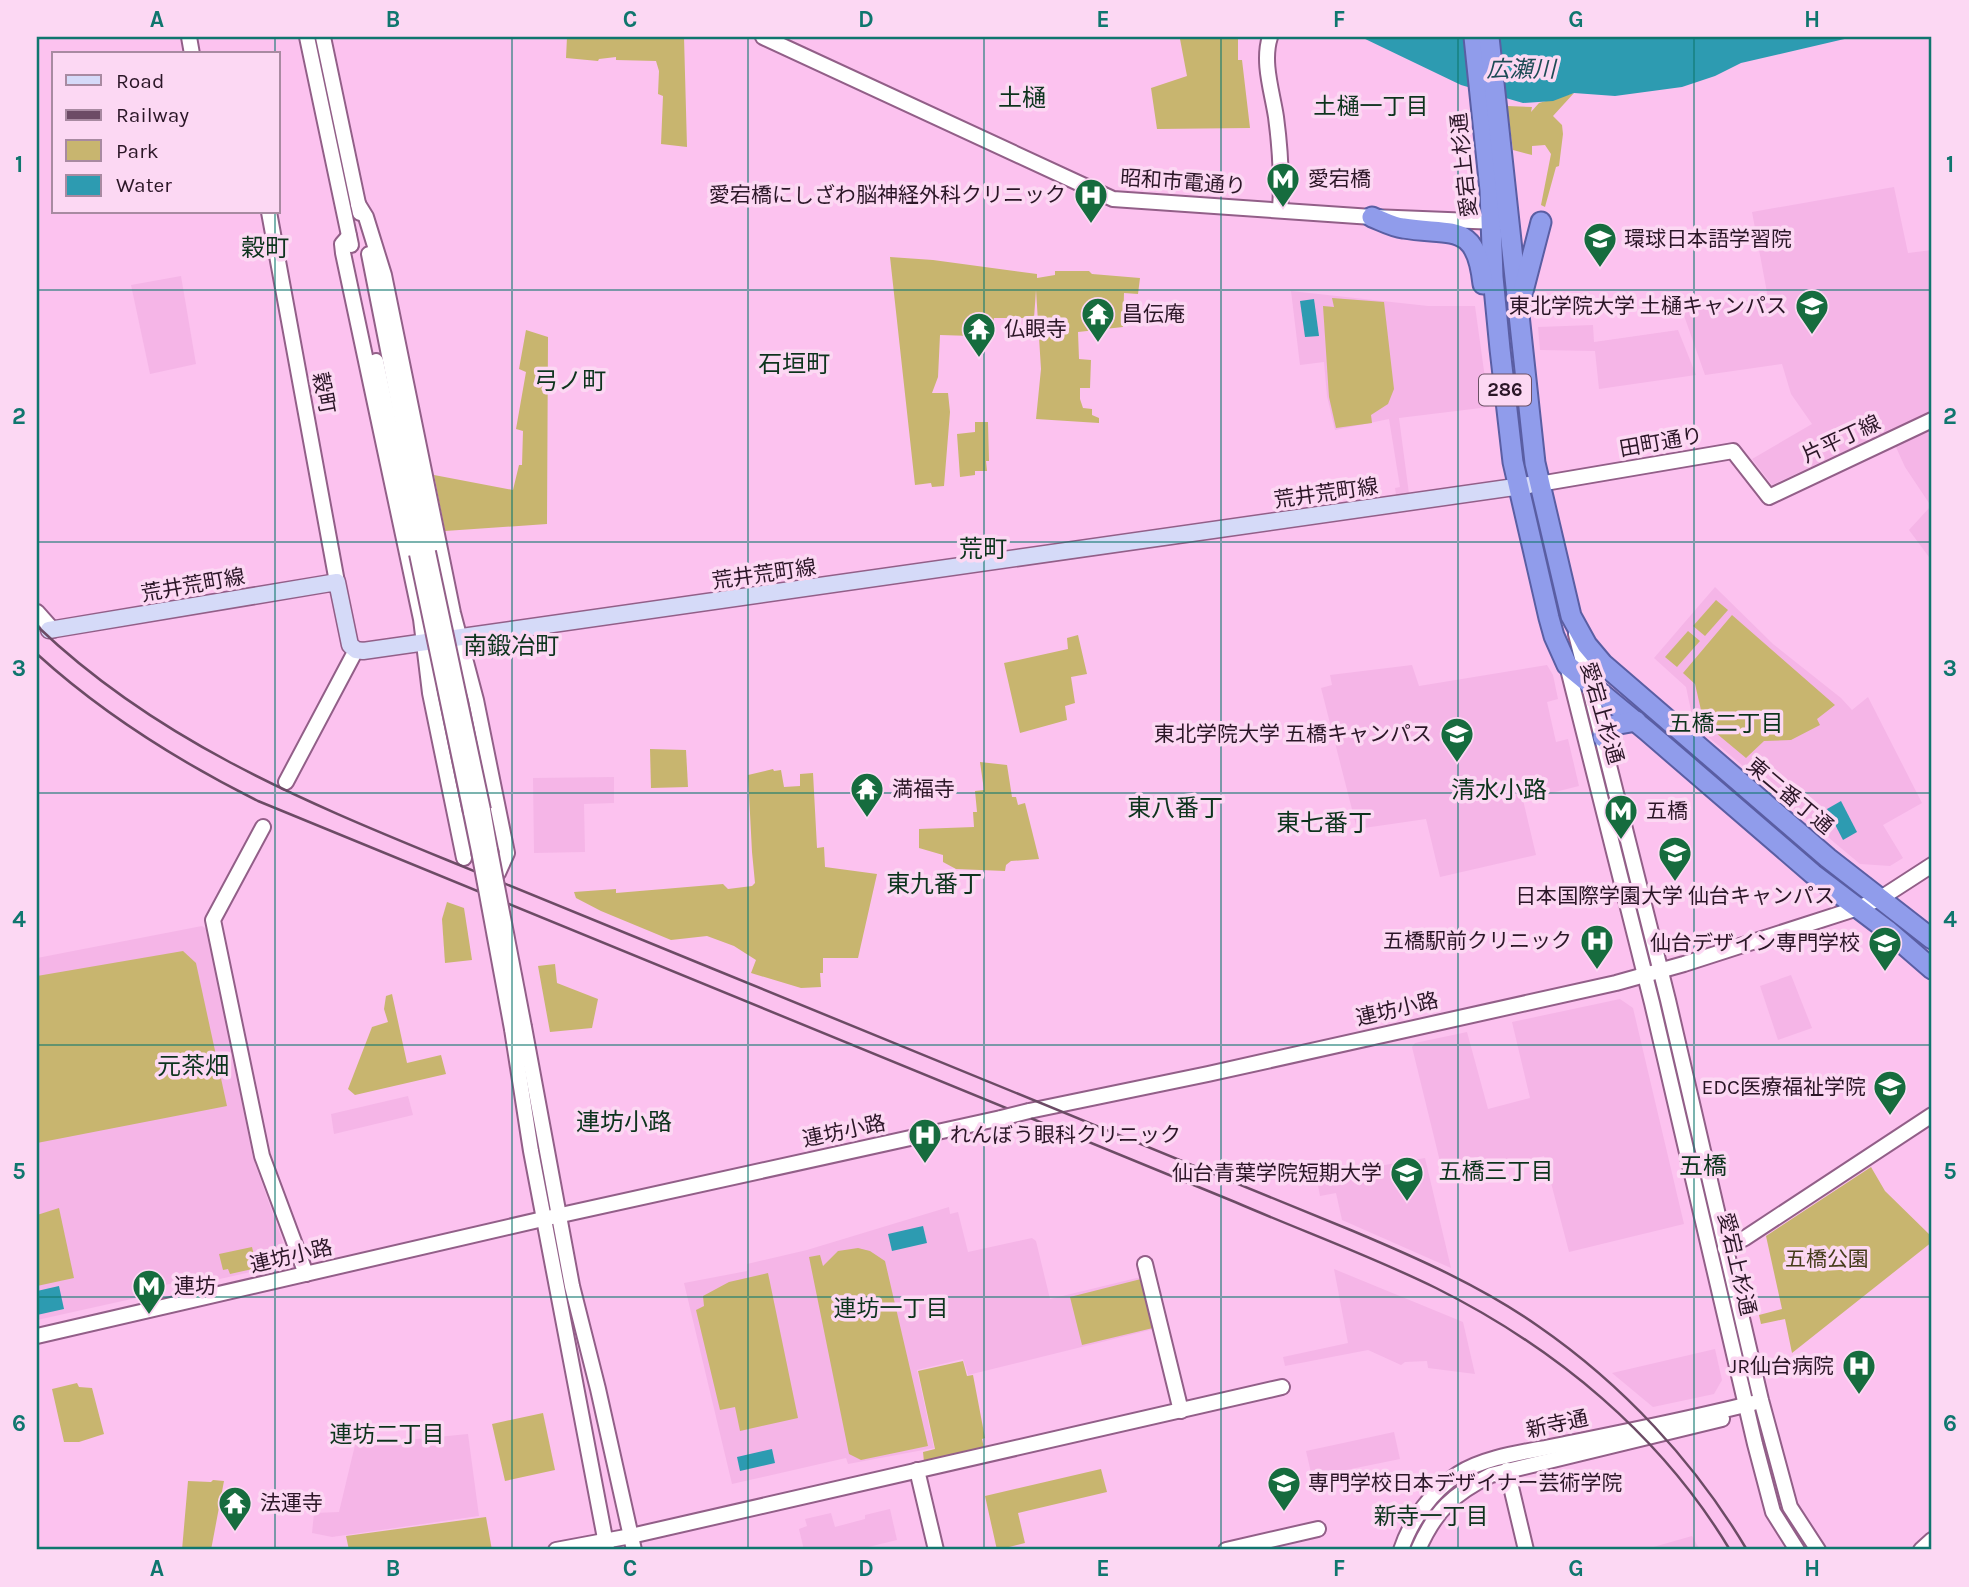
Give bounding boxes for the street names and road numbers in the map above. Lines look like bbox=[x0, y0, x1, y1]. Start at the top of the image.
street label: 愛宕上杉通 bbox=[1447, 112, 1481, 218]
street label: 昭和市電通り bbox=[1119, 166, 1247, 198]
street label: 穀町 bbox=[308, 370, 340, 416]
road number: 286 bbox=[1479, 374, 1531, 406]
street label: 片平丁線 bbox=[1798, 410, 1884, 468]
street label: 田町通り bbox=[1618, 423, 1704, 461]
street label: 荒井荒町線 bbox=[1272, 474, 1380, 512]
street label: 荒井荒町線 bbox=[710, 555, 818, 593]
street label: 荒井荒町線 bbox=[139, 564, 247, 606]
street label: 愛宕上杉通 bbox=[1576, 659, 1628, 767]
street label: 東二番丁通 bbox=[1742, 753, 1838, 839]
street label: 連坊小路 bbox=[1353, 988, 1441, 1030]
street label: 連坊小路 bbox=[800, 1111, 888, 1151]
street label: 愛宕上杉通 bbox=[1713, 1210, 1761, 1318]
street label: 連坊小路 bbox=[247, 1235, 335, 1277]
street label: 新寺通 bbox=[1524, 1406, 1590, 1442]

